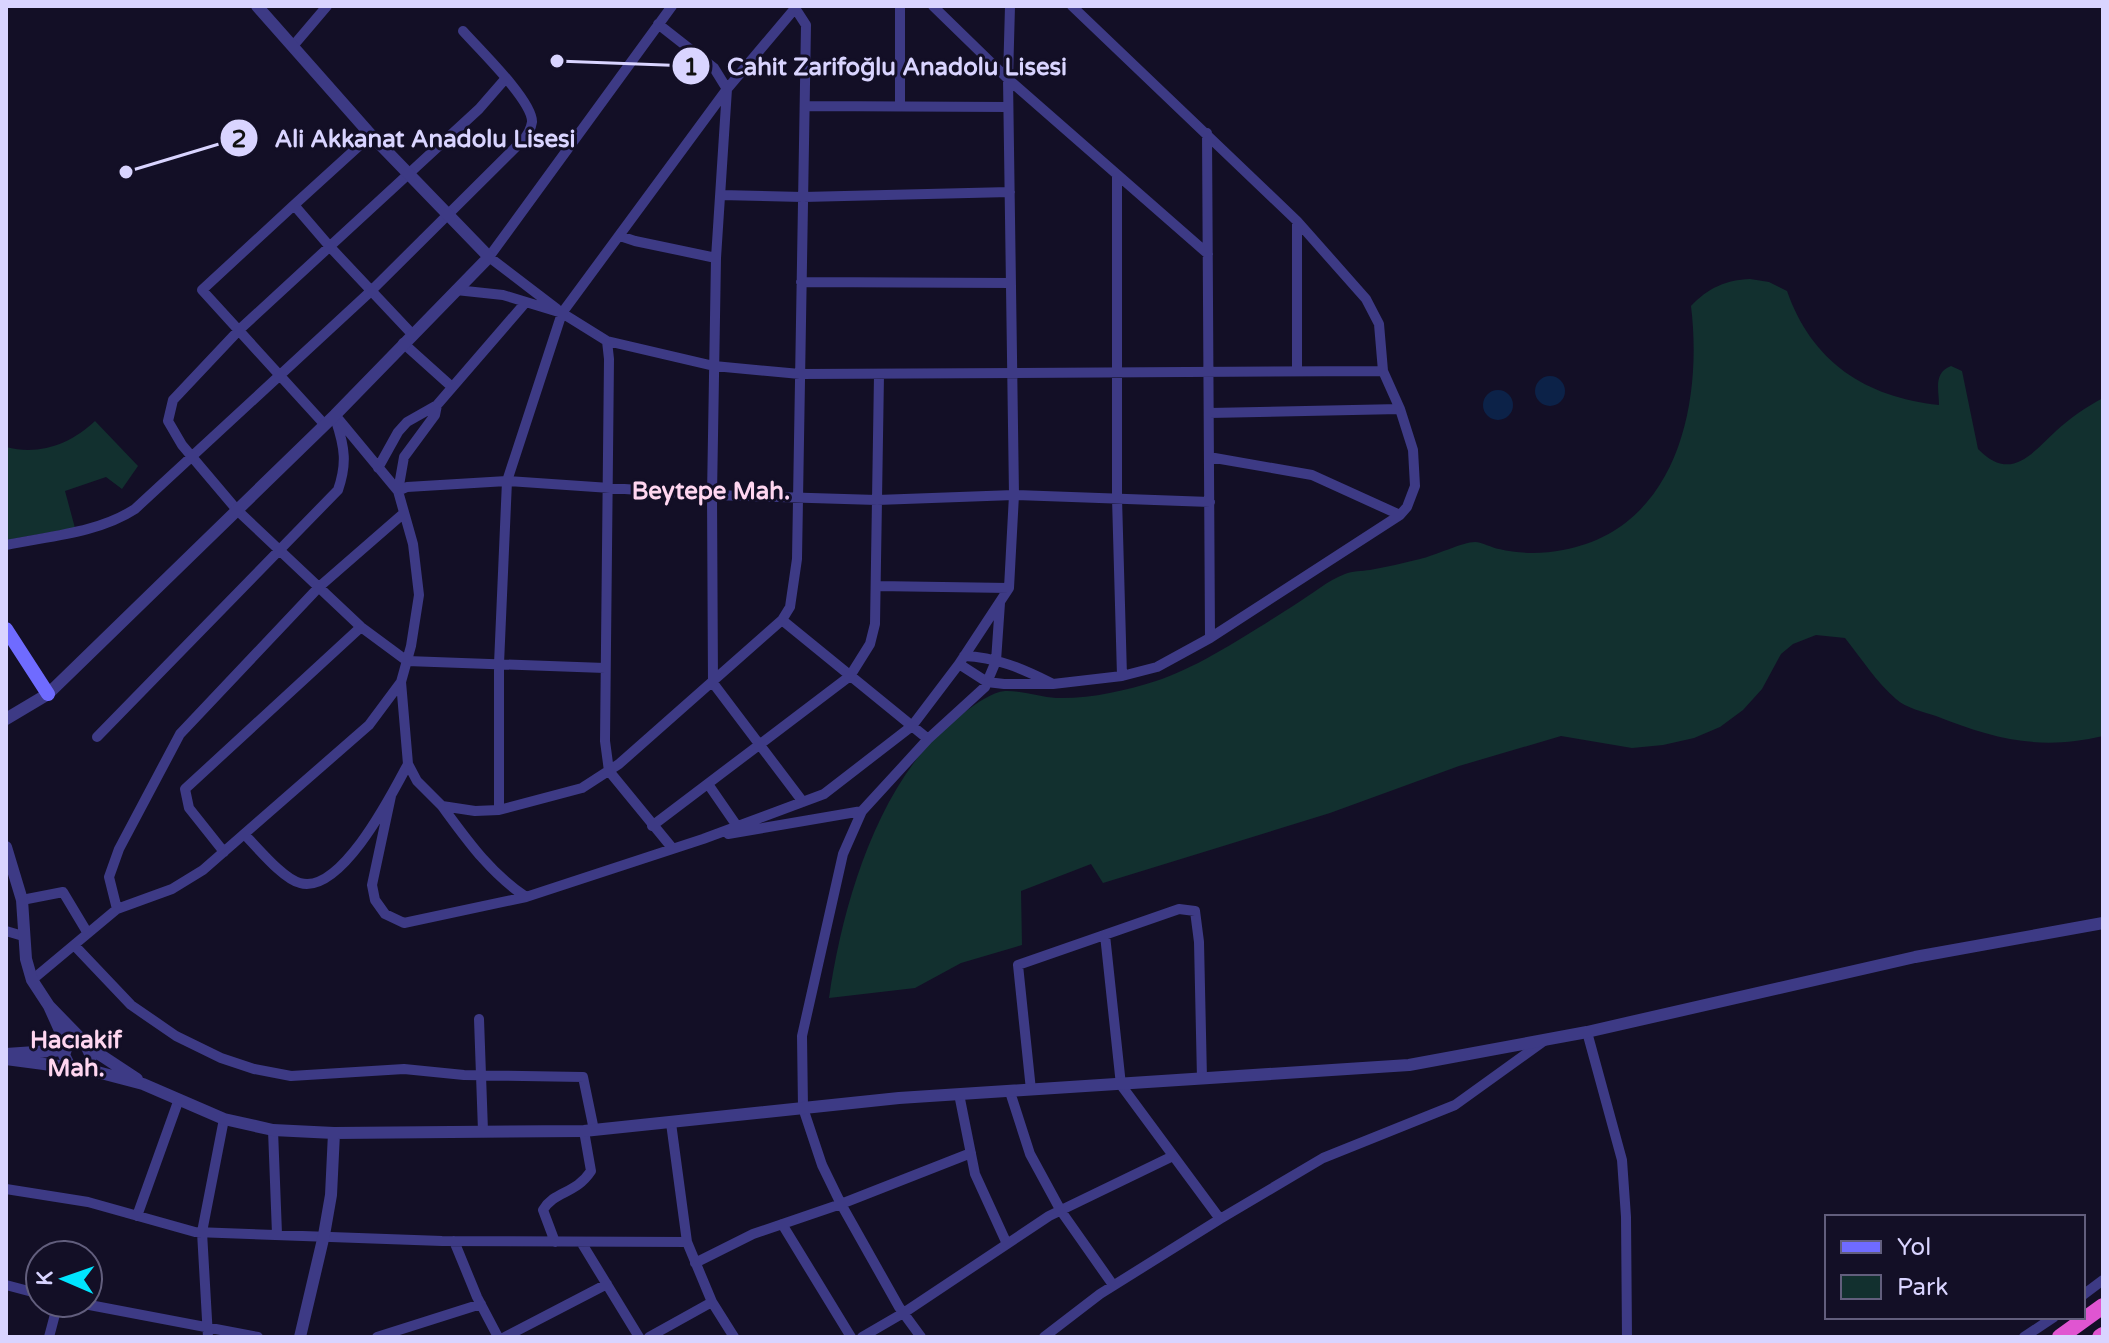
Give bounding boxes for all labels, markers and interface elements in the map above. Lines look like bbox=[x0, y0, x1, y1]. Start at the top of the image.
callout: Cahit Zarifoğlu Anadolu Lisesi bbox=[671, 42, 1083, 90]
text: 1 bbox=[683, 53, 699, 82]
text: Cahit Zarifoğlu Anadolu Lisesi bbox=[727, 53, 1067, 82]
callout: Ali Akkanat Anadolu Lisesi bbox=[219, 114, 592, 162]
text: 2 bbox=[231, 125, 247, 154]
text: Ali Akkanat Anadolu Lisesi bbox=[274, 125, 576, 154]
district label: Beytepe Mah. bbox=[632, 477, 790, 506]
district label: Hacıakif Mah. bbox=[30, 1026, 123, 1083]
legend bbox=[1825, 1215, 2085, 1319]
text: Yol bbox=[1897, 1233, 1931, 1262]
north arrow bbox=[24, 1239, 104, 1319]
text: K bbox=[32, 1270, 58, 1286]
text: Park bbox=[1897, 1273, 1948, 1302]

